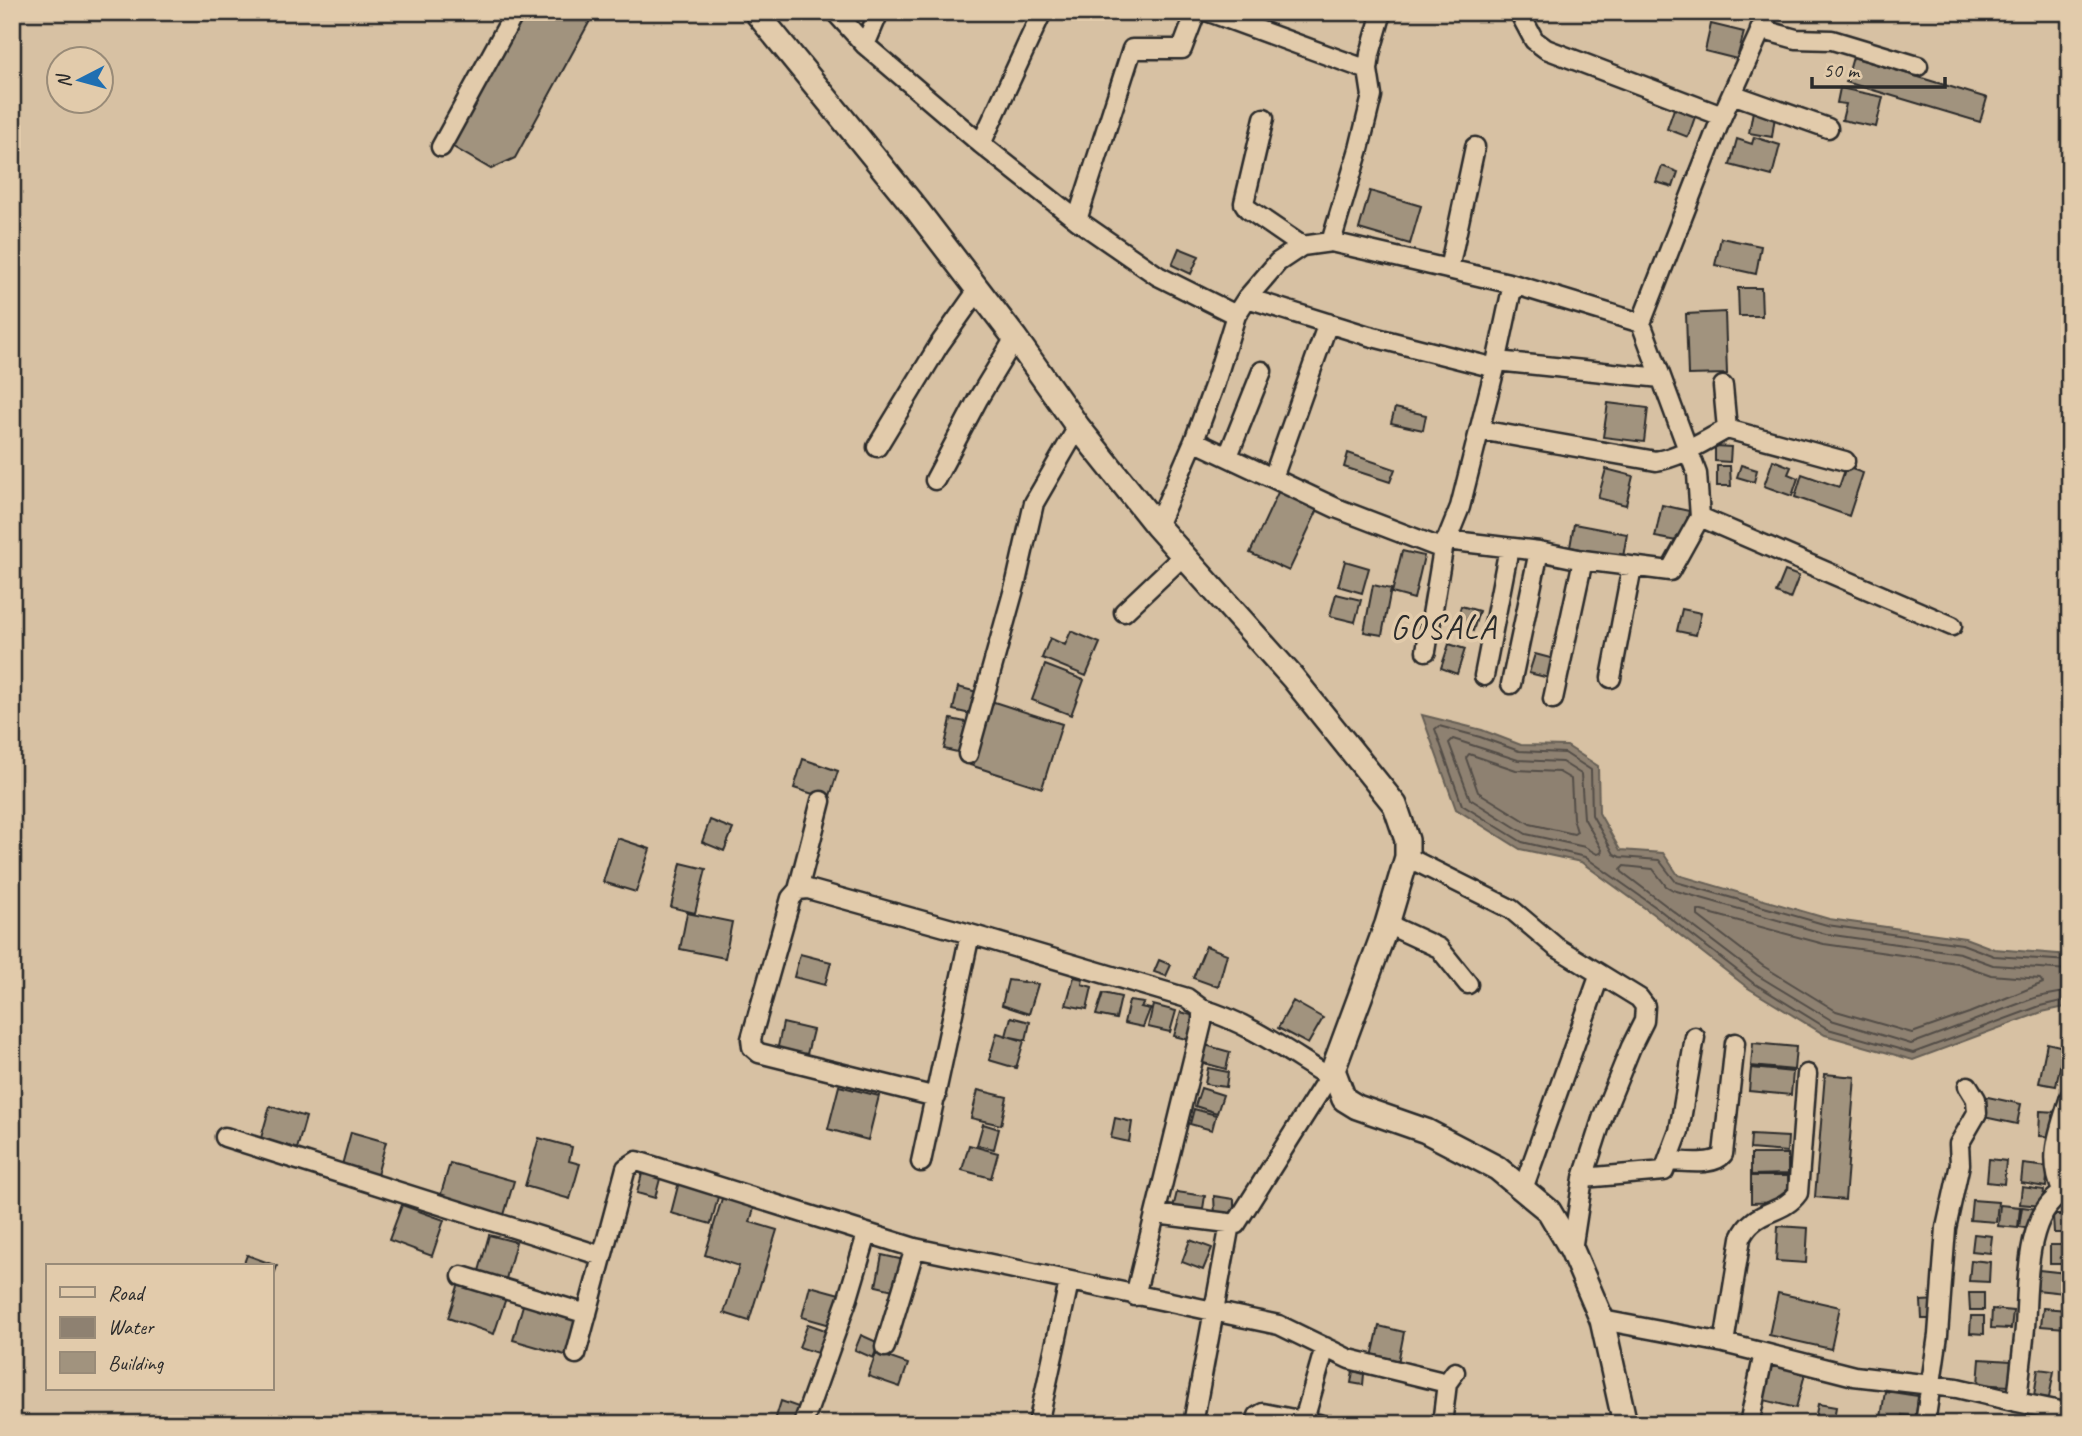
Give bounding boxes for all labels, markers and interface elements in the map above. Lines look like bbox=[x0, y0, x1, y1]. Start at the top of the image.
north arrow bbox=[46, 46, 116, 116]
scale bar bbox=[1812, 46, 1946, 90]
text: 50 m bbox=[1823, 57, 1861, 83]
text: N bbox=[51, 71, 77, 89]
district label: GOSALA bbox=[1390, 606, 1498, 648]
legend bbox=[46, 1264, 273, 1390]
text: Road bbox=[108, 1280, 147, 1306]
text: Water bbox=[108, 1314, 155, 1340]
text: Building bbox=[108, 1350, 165, 1376]

